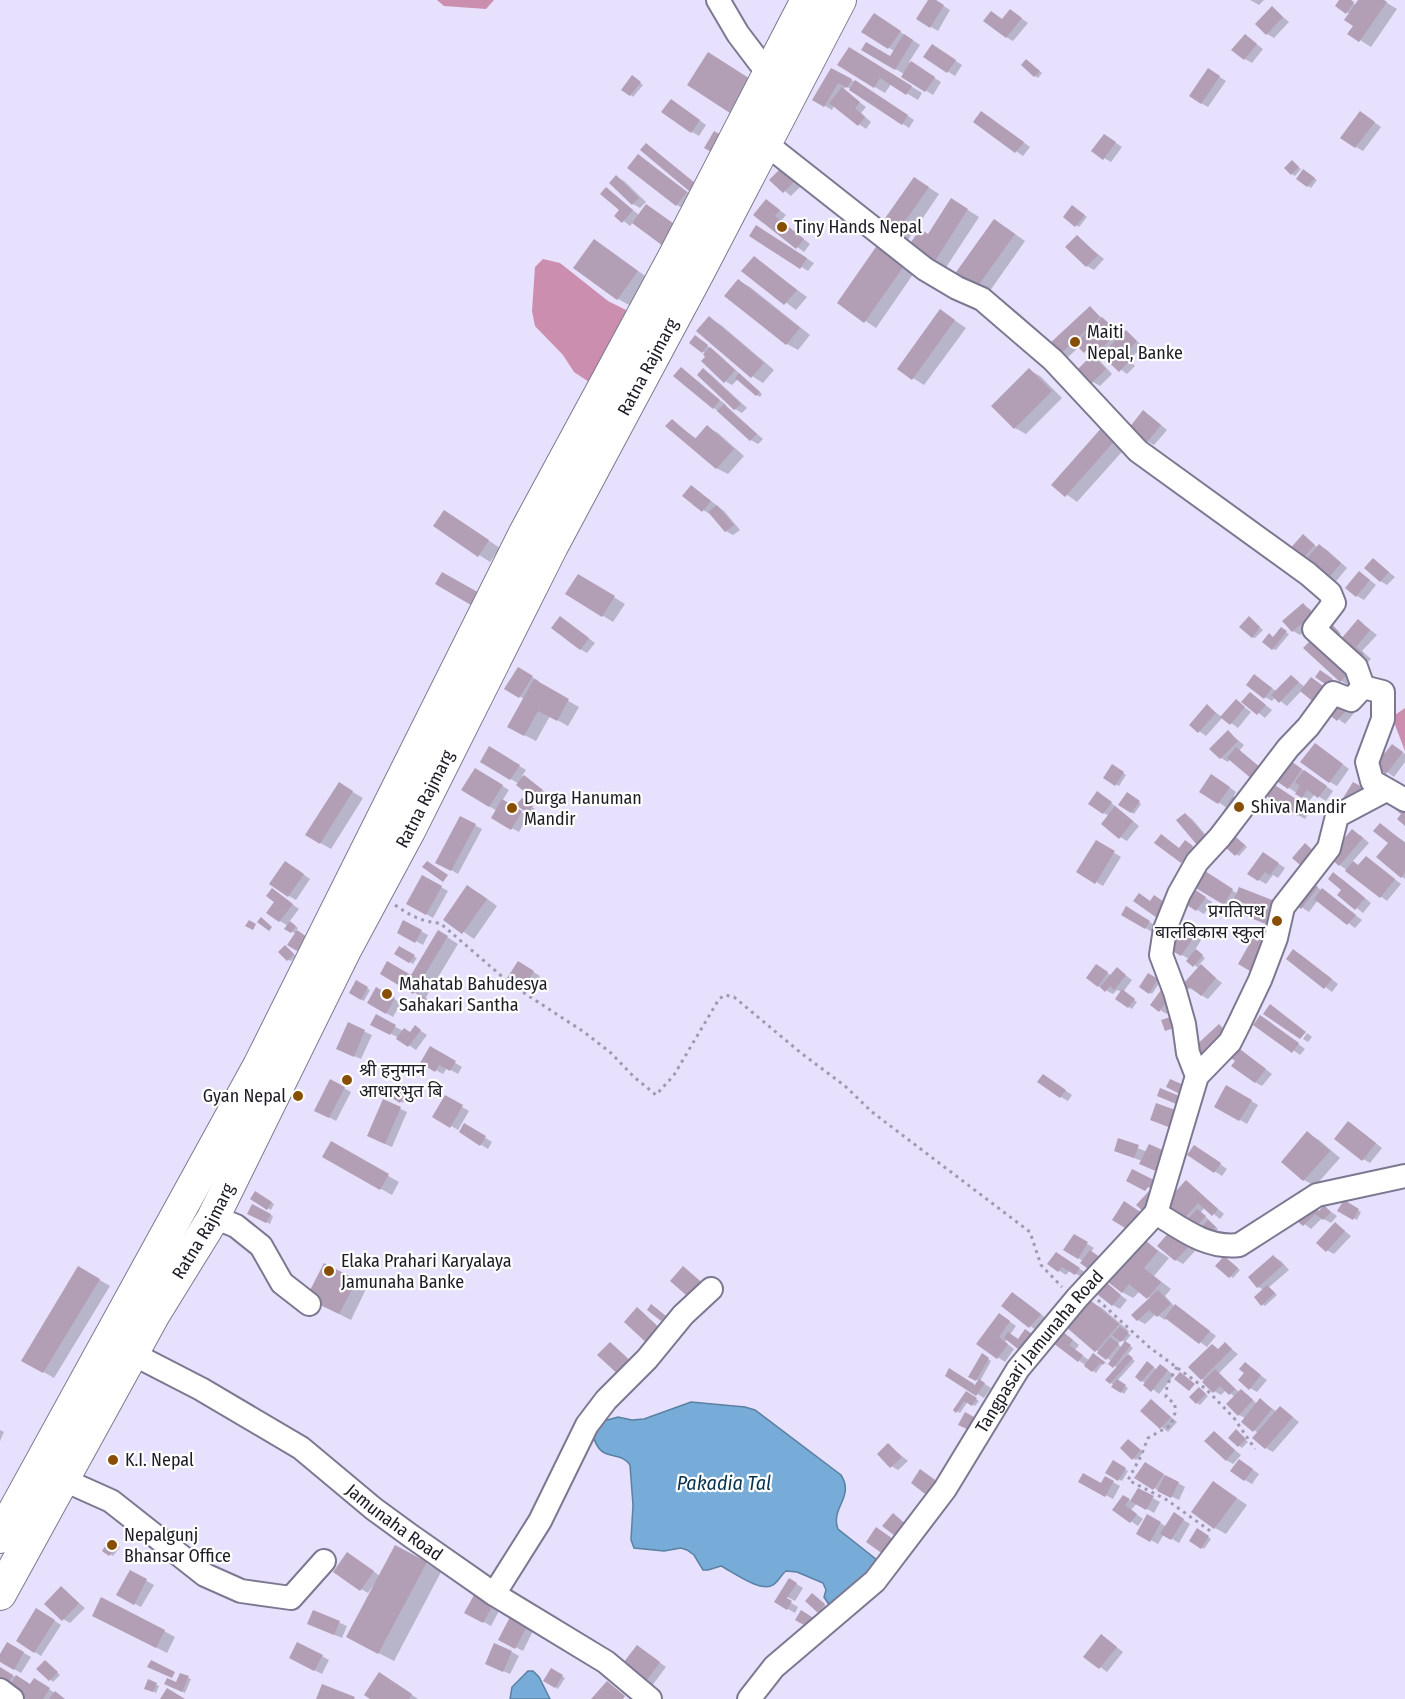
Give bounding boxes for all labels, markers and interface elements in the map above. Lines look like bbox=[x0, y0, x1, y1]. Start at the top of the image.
place label: Tiny Hands Nepal bbox=[794, 216, 922, 238]
marker: Tiny Hands Nepal bbox=[775, 220, 789, 234]
street label: Ratna Rajmarg bbox=[613, 314, 683, 419]
place label: Maiti Nepal, Banke bbox=[1087, 321, 1183, 364]
marker: Maiti Nepal, Banke bbox=[1068, 335, 1082, 349]
street label: Ratna Rajmarg bbox=[391, 746, 459, 852]
place label: Durga Hanuman Mandir bbox=[524, 787, 642, 830]
place label: Shiva Mandir bbox=[1251, 796, 1347, 818]
marker: Shiva Mandir bbox=[1232, 800, 1246, 814]
marker: Durga Hanuman Mandir bbox=[505, 801, 519, 815]
place label: प्रगतिपथ बालबिकास स्कुल bbox=[1155, 900, 1266, 944]
marker: प्रगतिपथ बालबिकास स्कुल bbox=[1270, 914, 1284, 928]
place label: Mahatab Bahudesya Sahakari Santha bbox=[399, 973, 548, 1016]
marker: Mahatab Bahudesya Sahakari Santha bbox=[380, 987, 394, 1001]
place label: श्री हनुमान आधारभुत बि bbox=[359, 1059, 443, 1103]
marker: श्री हनुमान आधारभुत बि bbox=[340, 1073, 354, 1087]
place label: Gyan Nepal bbox=[203, 1085, 286, 1107]
marker: Gyan Nepal bbox=[291, 1089, 305, 1103]
street label: Ratna Rajmarg bbox=[167, 1179, 240, 1283]
place label: Elaka Prahari Karyalaya Jamunaha Banke bbox=[341, 1250, 512, 1293]
marker: Elaka Prahari Karyalaya Jamunaha Banke bbox=[322, 1264, 336, 1278]
street label: Tangpasari Jamunaha Road bbox=[971, 1266, 1108, 1437]
place label: K.I. Nepal bbox=[125, 1449, 194, 1471]
marker: K.I. Nepal bbox=[106, 1453, 120, 1467]
water label: Pakadia Tal bbox=[677, 1471, 771, 1495]
street label: Jamunaha Road bbox=[341, 1479, 447, 1566]
place label: Nepalgunj Bhansar Office bbox=[124, 1524, 231, 1567]
marker: Nepalgunj Bhansar Office bbox=[105, 1538, 119, 1552]

